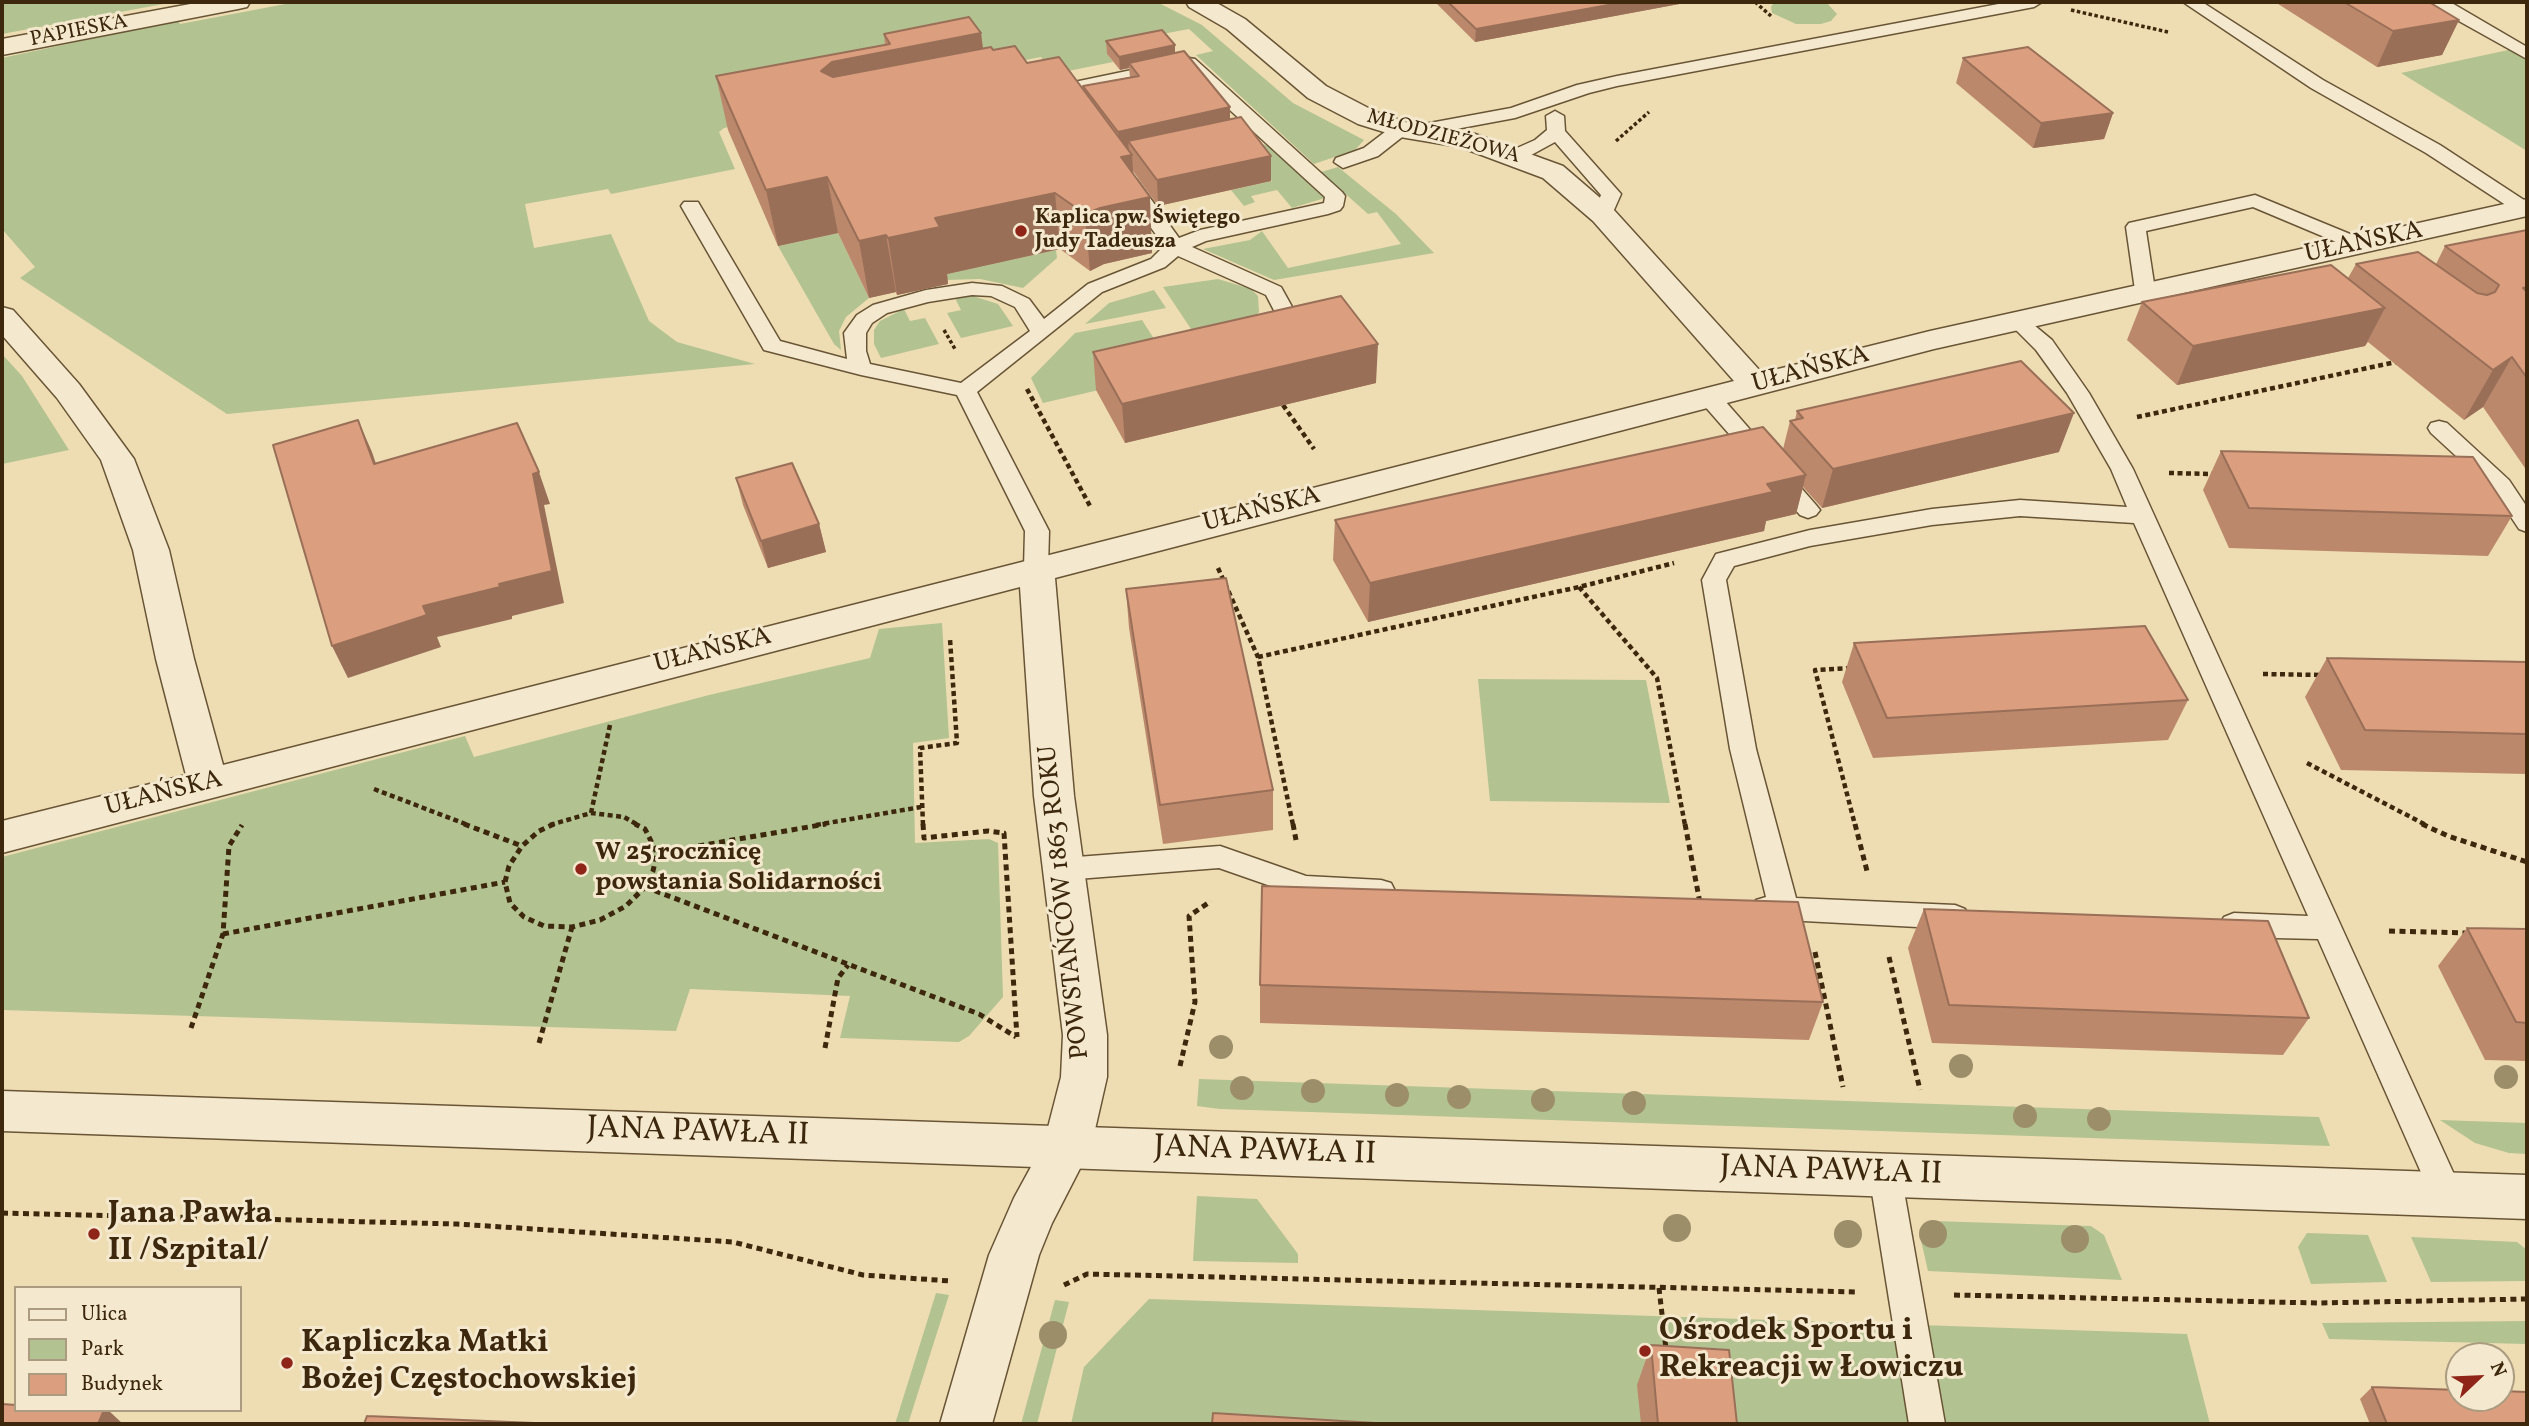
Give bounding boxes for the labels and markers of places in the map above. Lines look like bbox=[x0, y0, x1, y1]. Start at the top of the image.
place label: Kaplica pw. Świętego Judy Tadeusza bbox=[1035, 206, 1240, 256]
marker: Kaplica pw. Świętego Judy Tadeusza bbox=[1013, 223, 1029, 239]
place label: W 25 rocznicę powstania Solidarności bbox=[595, 838, 882, 900]
marker: W 25 rocznicę powstania Solidarności bbox=[573, 861, 589, 877]
place label: Jana Pawła II /Szpital/ bbox=[108, 1197, 272, 1272]
marker: Jana Pawła II /Szpital/ bbox=[86, 1226, 102, 1242]
place label: Ośrodek Sportu i Rekreacji w Łowiczu bbox=[1659, 1314, 1963, 1389]
place label: Kapliczka Matki Bożej Częstochowskiej bbox=[301, 1326, 637, 1401]
marker: Ośrodek Sportu i Rekreacji w Łowiczu bbox=[1637, 1343, 1653, 1359]
marker: Kapliczka Matki Bożej Częstochowskiej bbox=[279, 1355, 295, 1371]

